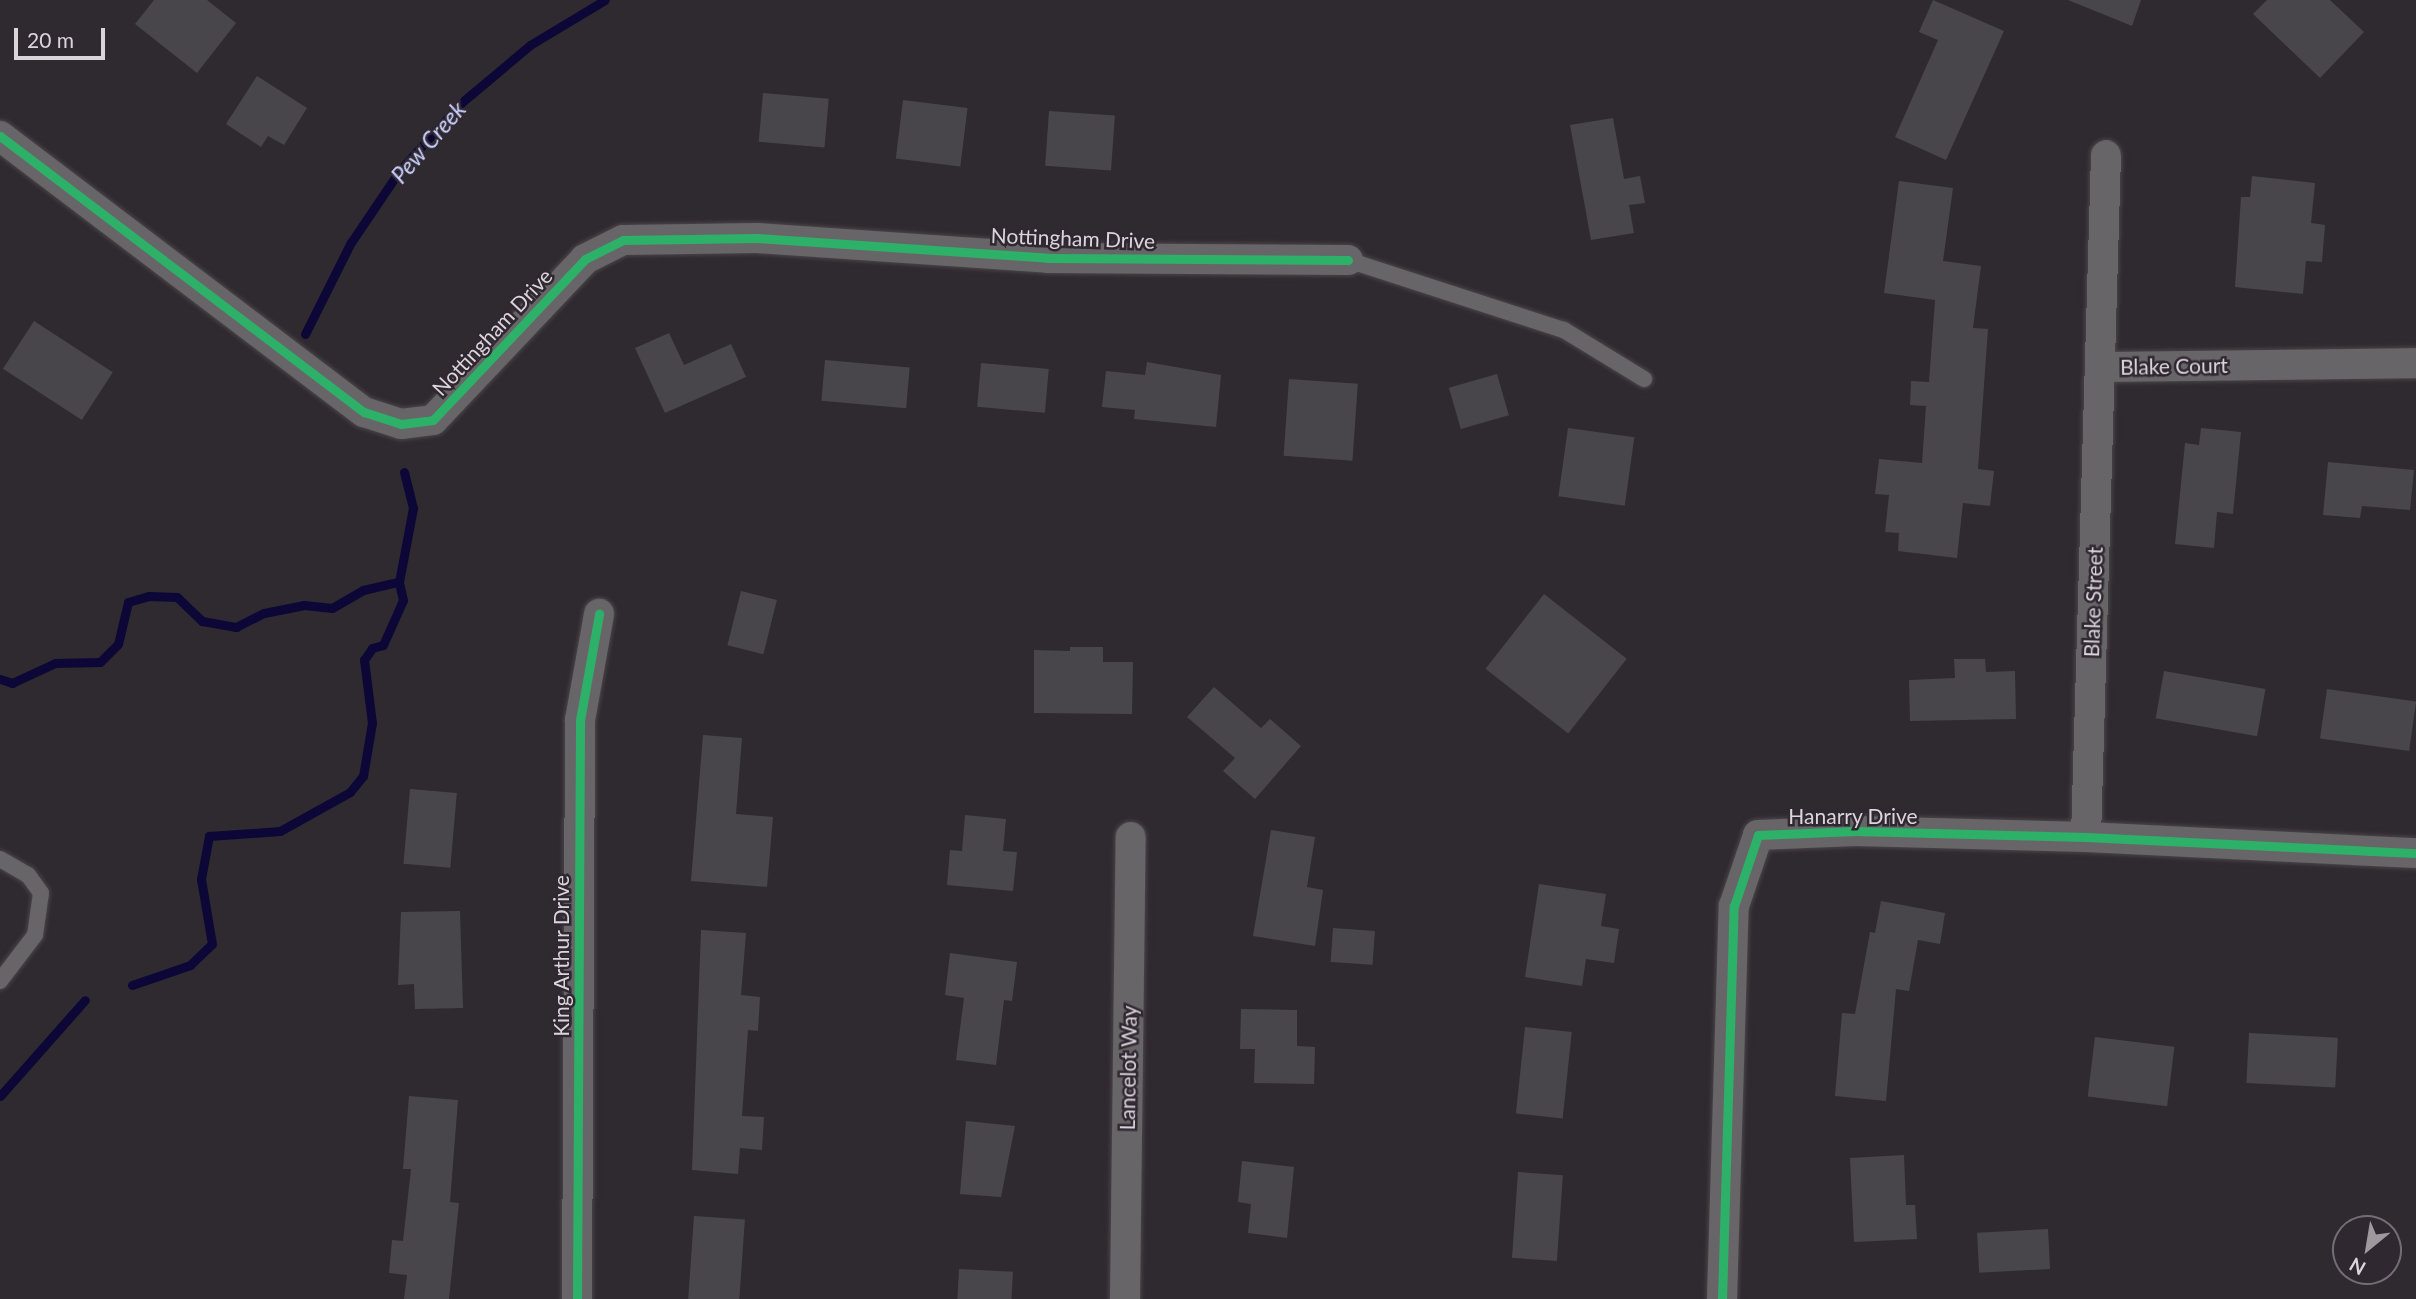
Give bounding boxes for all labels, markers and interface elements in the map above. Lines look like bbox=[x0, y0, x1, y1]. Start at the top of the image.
scale bar bbox=[18, 14, 108, 58]
text: 20 m bbox=[27, 27, 74, 52]
water label: Pew Creek bbox=[385, 95, 471, 189]
street label: Nottingham Drive bbox=[990, 223, 1156, 253]
street label: Nottingham Drive bbox=[427, 263, 557, 401]
street label: Blake Court bbox=[2120, 352, 2228, 380]
street label: Blake Street bbox=[2078, 546, 2108, 658]
street label: Hanarry Drive bbox=[1788, 803, 1918, 829]
street label: King Arthur Drive bbox=[548, 875, 574, 1037]
street label: Lancelot Way bbox=[1114, 1005, 1142, 1131]
north arrow bbox=[2332, 1215, 2402, 1285]
text: N bbox=[2345, 1253, 2369, 1281]

